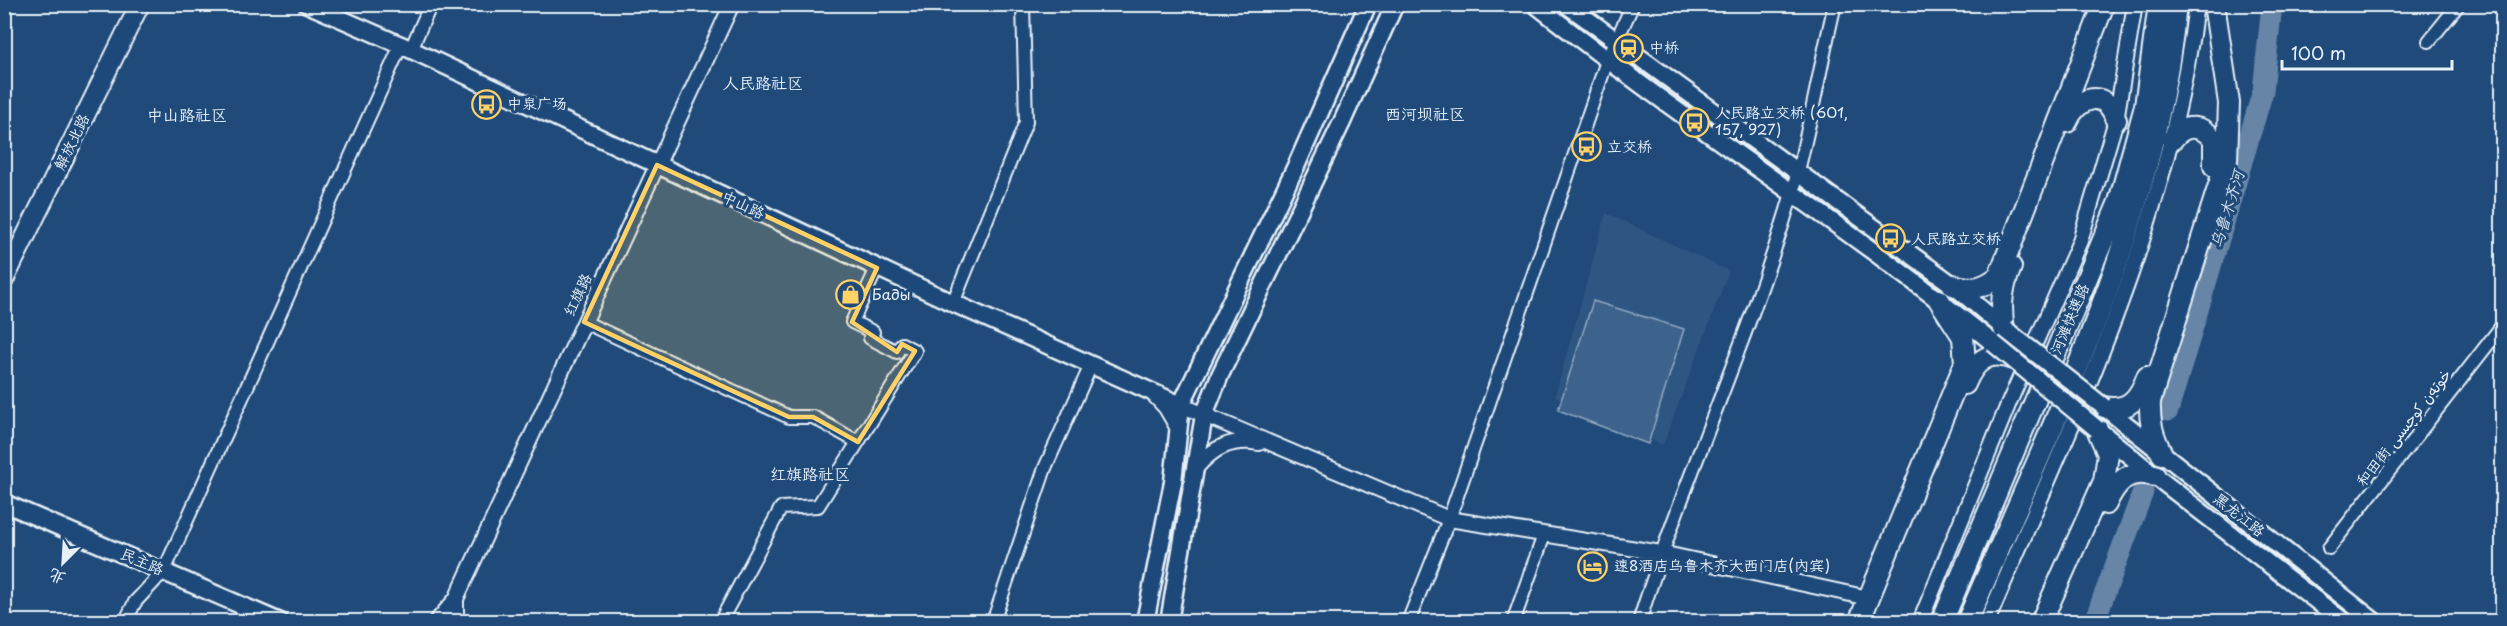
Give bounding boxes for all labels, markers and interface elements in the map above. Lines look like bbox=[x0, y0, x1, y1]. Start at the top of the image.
station icon: 中桥 bbox=[1612, 32, 1644, 64]
scale bar bbox=[2282, 33, 2452, 71]
place label: 中桥 bbox=[1649, 35, 1679, 58]
text: 100 m bbox=[2291, 39, 2346, 66]
district label: 人民路社区 bbox=[723, 70, 803, 94]
bus stop icon: 中泉广场 bbox=[470, 88, 502, 120]
place label: 中泉广场 bbox=[507, 91, 567, 114]
place label: 人民路立交桥 (601, 157, 927) bbox=[1715, 100, 1848, 140]
district label: 西河坝社区 bbox=[1385, 101, 1465, 125]
district label: 中山路社区 bbox=[147, 102, 227, 126]
bus stop icon: 人民路立交桥 (601, 157, 927) bbox=[1678, 106, 1710, 138]
street label: 解放北路 bbox=[47, 109, 94, 173]
bus stop icon: 立交桥 bbox=[1570, 131, 1602, 163]
place label: 立交桥 bbox=[1607, 134, 1652, 157]
water label: 乌鲁木齐河 bbox=[2203, 164, 2250, 250]
street label: 中山路 bbox=[718, 184, 769, 224]
bus stop icon: 人民路立交桥 bbox=[1874, 223, 1906, 255]
place label: 人民路立交桥 bbox=[1911, 226, 2001, 249]
street label: 红旗路 bbox=[557, 269, 597, 320]
shop icon: Бады bbox=[835, 279, 867, 311]
street label: 河滩快速路 bbox=[2043, 279, 2094, 357]
place label: Бады bbox=[872, 282, 911, 305]
street label: 和田街 خوتەن كوچىسى bbox=[2350, 364, 2456, 491]
district label: 红旗路社区 bbox=[770, 461, 850, 485]
street label: 黑龙江路 bbox=[2209, 486, 2271, 541]
north arrow bbox=[33, 533, 93, 593]
street label: 民主路 bbox=[117, 541, 168, 580]
hotel icon: 速8酒店乌鲁木齐大西门店(内宾) bbox=[1577, 550, 1609, 582]
place label: 速8酒店乌鲁木齐大西门店(内宾) bbox=[1614, 553, 1830, 576]
text: 北 bbox=[44, 563, 69, 592]

